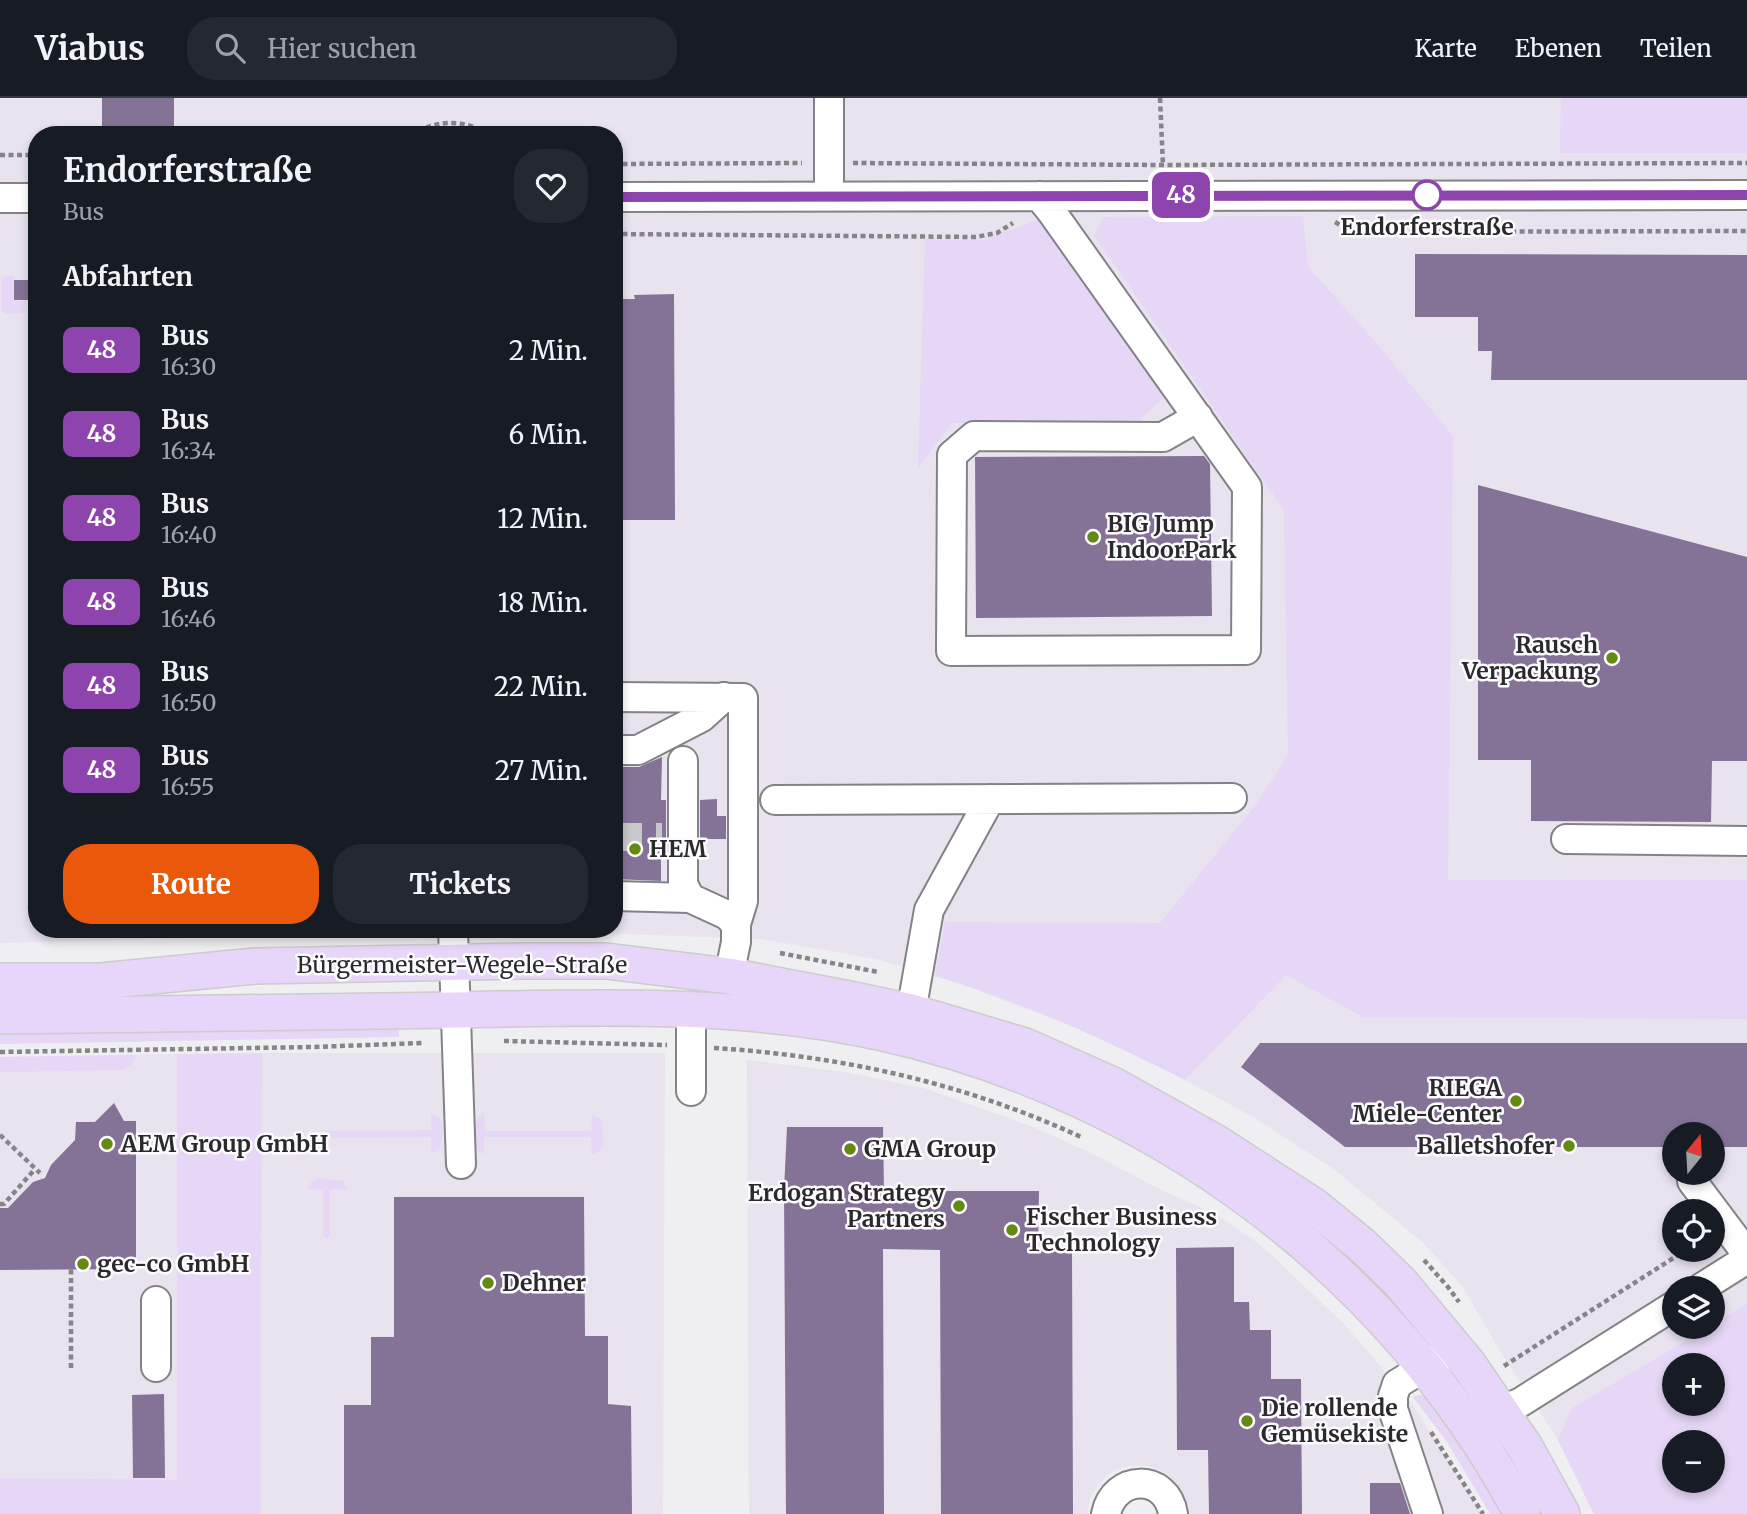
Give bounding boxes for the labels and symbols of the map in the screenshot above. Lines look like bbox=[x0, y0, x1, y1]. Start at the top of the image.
line badge: 48 bbox=[1150, 172, 1212, 218]
marker: Endorferstraße bbox=[1412, 180, 1442, 210]
place label: Endorferstraße bbox=[1340, 212, 1514, 241]
place label: BIG Jump IndoorPark bbox=[1107, 509, 1237, 564]
marker: BIG Jump IndoorPark bbox=[1085, 529, 1101, 545]
place label: Rausch Verpackung bbox=[1461, 630, 1599, 685]
marker: Rausch Verpackung bbox=[1604, 650, 1620, 666]
place label: HEM bbox=[649, 834, 707, 863]
marker: HEM bbox=[627, 841, 643, 857]
street label: Bürgermeister-Wegele-Straße bbox=[297, 950, 627, 979]
place label: RIEGA Miele-Center bbox=[1353, 1073, 1503, 1128]
marker: RIEGA Miele-Center bbox=[1508, 1093, 1524, 1109]
north arrow bbox=[1662, 1122, 1726, 1185]
place label: AEM Group GmbH bbox=[120, 1129, 328, 1158]
place label: Balletshofer bbox=[1417, 1131, 1555, 1160]
place label: GMA Group bbox=[864, 1134, 996, 1163]
marker: AEM Group GmbH bbox=[99, 1136, 115, 1152]
marker: Balletshofer bbox=[1561, 1138, 1577, 1154]
marker: GMA Group bbox=[842, 1141, 858, 1157]
place label: Erdogan Strategy Partners bbox=[748, 1178, 945, 1233]
marker: Erdogan Strategy Partners bbox=[951, 1198, 967, 1214]
place label: Fischer Business Technology bbox=[1026, 1202, 1217, 1257]
marker: Fischer Business Technology bbox=[1004, 1222, 1020, 1238]
place label: gec-co GmbH bbox=[97, 1249, 249, 1278]
marker: gec-co GmbH bbox=[75, 1256, 91, 1272]
place label: Dehner bbox=[502, 1268, 587, 1297]
marker: Dehner bbox=[480, 1275, 496, 1291]
place label: Die rollende Gemüsekiste bbox=[1261, 1393, 1408, 1448]
marker: Die rollende Gemüsekiste bbox=[1239, 1413, 1255, 1429]

